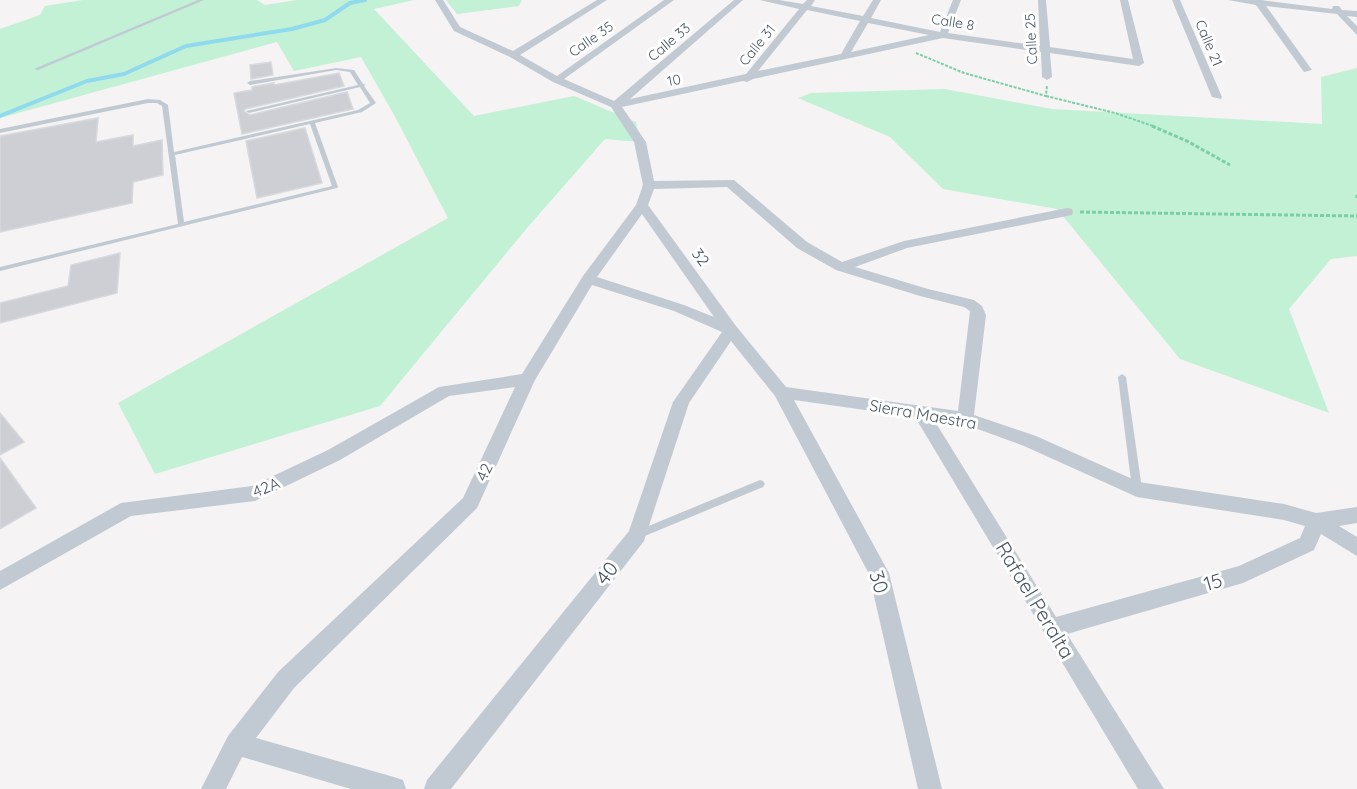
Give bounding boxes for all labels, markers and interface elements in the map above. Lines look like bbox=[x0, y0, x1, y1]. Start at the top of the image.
street label: Calle 8 bbox=[930, 10, 976, 34]
street label: Calle 25 bbox=[1021, 13, 1041, 65]
street label: Calle 35 bbox=[565, 17, 617, 61]
street label: Calle 21 bbox=[1191, 17, 1227, 69]
street label: Calle 33 bbox=[644, 19, 694, 65]
street label: Calle 31 bbox=[735, 21, 779, 69]
street label: 10 bbox=[666, 70, 682, 90]
street label: 32 bbox=[688, 244, 714, 270]
street label: Sierra Maestra bbox=[868, 395, 978, 433]
street label: 42 bbox=[471, 460, 497, 484]
street label: 42A bbox=[249, 473, 283, 501]
street label: Rafael Peralta bbox=[991, 537, 1080, 663]
street label: 40 bbox=[590, 556, 623, 589]
street label: 30 bbox=[864, 567, 895, 596]
street label: 15 bbox=[1201, 567, 1225, 596]

